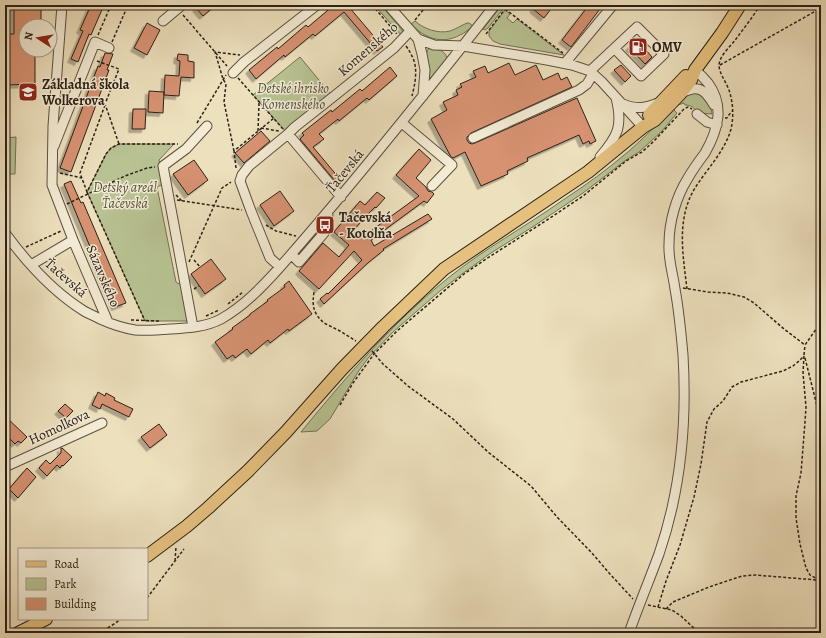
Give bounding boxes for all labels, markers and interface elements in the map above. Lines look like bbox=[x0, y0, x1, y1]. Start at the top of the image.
north arrow bbox=[18, 18, 58, 58]
street label: Komenského bbox=[334, 18, 402, 80]
text: N bbox=[21, 31, 37, 42]
fuel station icon: OMV bbox=[627, 36, 649, 58]
place label: OMV bbox=[652, 38, 682, 57]
place label: Základná škola Wolkerova bbox=[41, 75, 130, 110]
park label: Detské ihrisko Komenského bbox=[257, 79, 329, 114]
school or university icon: Základná škola Wolkerova bbox=[17, 81, 39, 103]
street label: Ťačevská bbox=[322, 145, 369, 197]
park label: Detský areál Ťačevská bbox=[93, 178, 158, 213]
place label: Tačevská - Kotolňa bbox=[339, 208, 393, 243]
bus stop icon: Tačevská - Kotolňa bbox=[314, 214, 336, 236]
street label: Sázavského bbox=[81, 242, 125, 310]
street label: Ťačevská bbox=[41, 254, 92, 302]
street label: Homolkova bbox=[25, 404, 93, 449]
legend bbox=[18, 548, 148, 620]
text: Road bbox=[54, 556, 80, 572]
text: Park bbox=[54, 576, 77, 592]
text: Building bbox=[54, 596, 96, 612]

